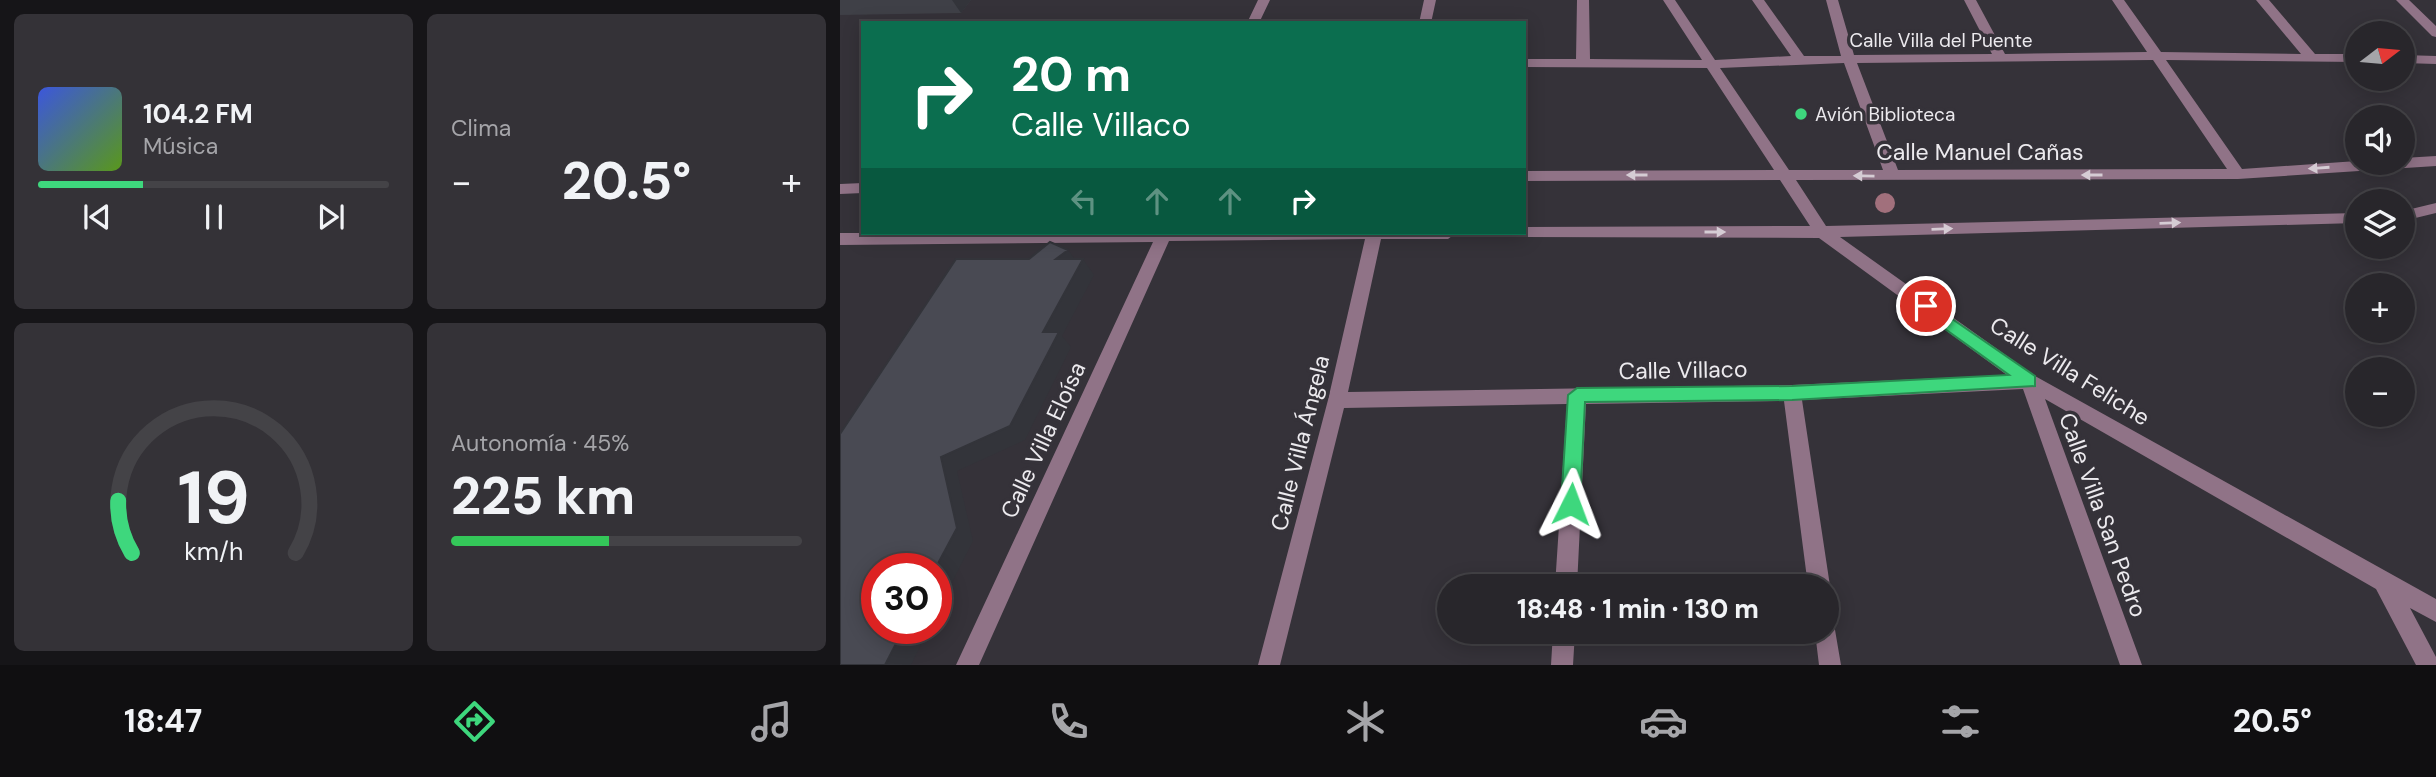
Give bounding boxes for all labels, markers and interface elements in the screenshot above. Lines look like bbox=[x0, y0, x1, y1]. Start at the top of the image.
north arrow bbox=[2345, 21, 2415, 91]
map controls bbox=[2345, 21, 2415, 427]
street label: Calle Villa del Puente bbox=[1850, 28, 2033, 53]
text: 20 m bbox=[1011, 42, 1131, 106]
icon: right bbox=[896, 49, 987, 140]
text: 104.2 FM bbox=[143, 97, 253, 131]
place label: Avión Biblioteca bbox=[1815, 102, 1955, 127]
text: Calle Villaco bbox=[1011, 104, 1190, 146]
button: sound bbox=[2345, 105, 2415, 175]
marker: Avión Biblioteca bbox=[1793, 106, 1809, 122]
text: Clima bbox=[451, 113, 511, 143]
text: Música bbox=[143, 131, 218, 161]
street label: Calle Manuel Cañas bbox=[1876, 137, 2084, 167]
text: 20.5° bbox=[562, 147, 691, 215]
text: − bbox=[451, 157, 472, 207]
text: + bbox=[781, 157, 802, 207]
one-way arrow bbox=[2308, 163, 2330, 174]
one-way arrow bbox=[1625, 169, 1647, 181]
one-way arrow bbox=[2080, 169, 2102, 181]
one-way arrow bbox=[1853, 170, 1875, 181]
icon: left bbox=[1065, 182, 1103, 220]
icon: ahead bbox=[1138, 182, 1176, 220]
icon: ahead bbox=[1211, 182, 1249, 220]
icon: right bbox=[1284, 182, 1322, 220]
button: layers bbox=[2345, 189, 2415, 259]
icon: previous bbox=[78, 198, 116, 236]
icon: pause bbox=[195, 198, 233, 236]
icon: next bbox=[312, 198, 350, 236]
one-way arrow bbox=[2159, 217, 2181, 228]
one-way arrow bbox=[1932, 223, 1954, 234]
one-way arrow bbox=[1704, 226, 1726, 238]
button: + bbox=[2345, 273, 2415, 343]
pin bbox=[1896, 276, 1956, 336]
icon: arrive bbox=[1907, 287, 1945, 325]
street label: Calle Villa Feliche bbox=[1984, 310, 2156, 432]
street label: Calle Villa Ángela bbox=[1264, 352, 1336, 534]
street label: Calle Villaco bbox=[1618, 354, 1748, 386]
street label: Calle Villa Eloísa bbox=[994, 357, 1092, 523]
button: − bbox=[2345, 357, 2415, 427]
street label: Calle Villa San Pedro bbox=[2052, 409, 2154, 621]
text: Autonomía · 45% bbox=[451, 428, 629, 458]
text: 19 bbox=[177, 451, 250, 546]
text: 225 km bbox=[451, 462, 635, 530]
position arrow bbox=[1534, 467, 1608, 541]
text: km/h bbox=[184, 535, 243, 568]
speed limit sign: 30 bbox=[861, 553, 952, 644]
text: 18:48 · 1 min · 130 m bbox=[1517, 592, 1759, 626]
icon: directions bbox=[450, 697, 499, 746]
icon: music bbox=[747, 697, 796, 746]
icon: phone bbox=[1044, 697, 1093, 746]
icon: climate bbox=[1341, 697, 1390, 746]
icon: car bbox=[1639, 697, 1688, 746]
icon: filters bbox=[1936, 697, 1985, 746]
text: 18:47 bbox=[124, 700, 202, 742]
text: 20.5° bbox=[2233, 700, 2312, 742]

